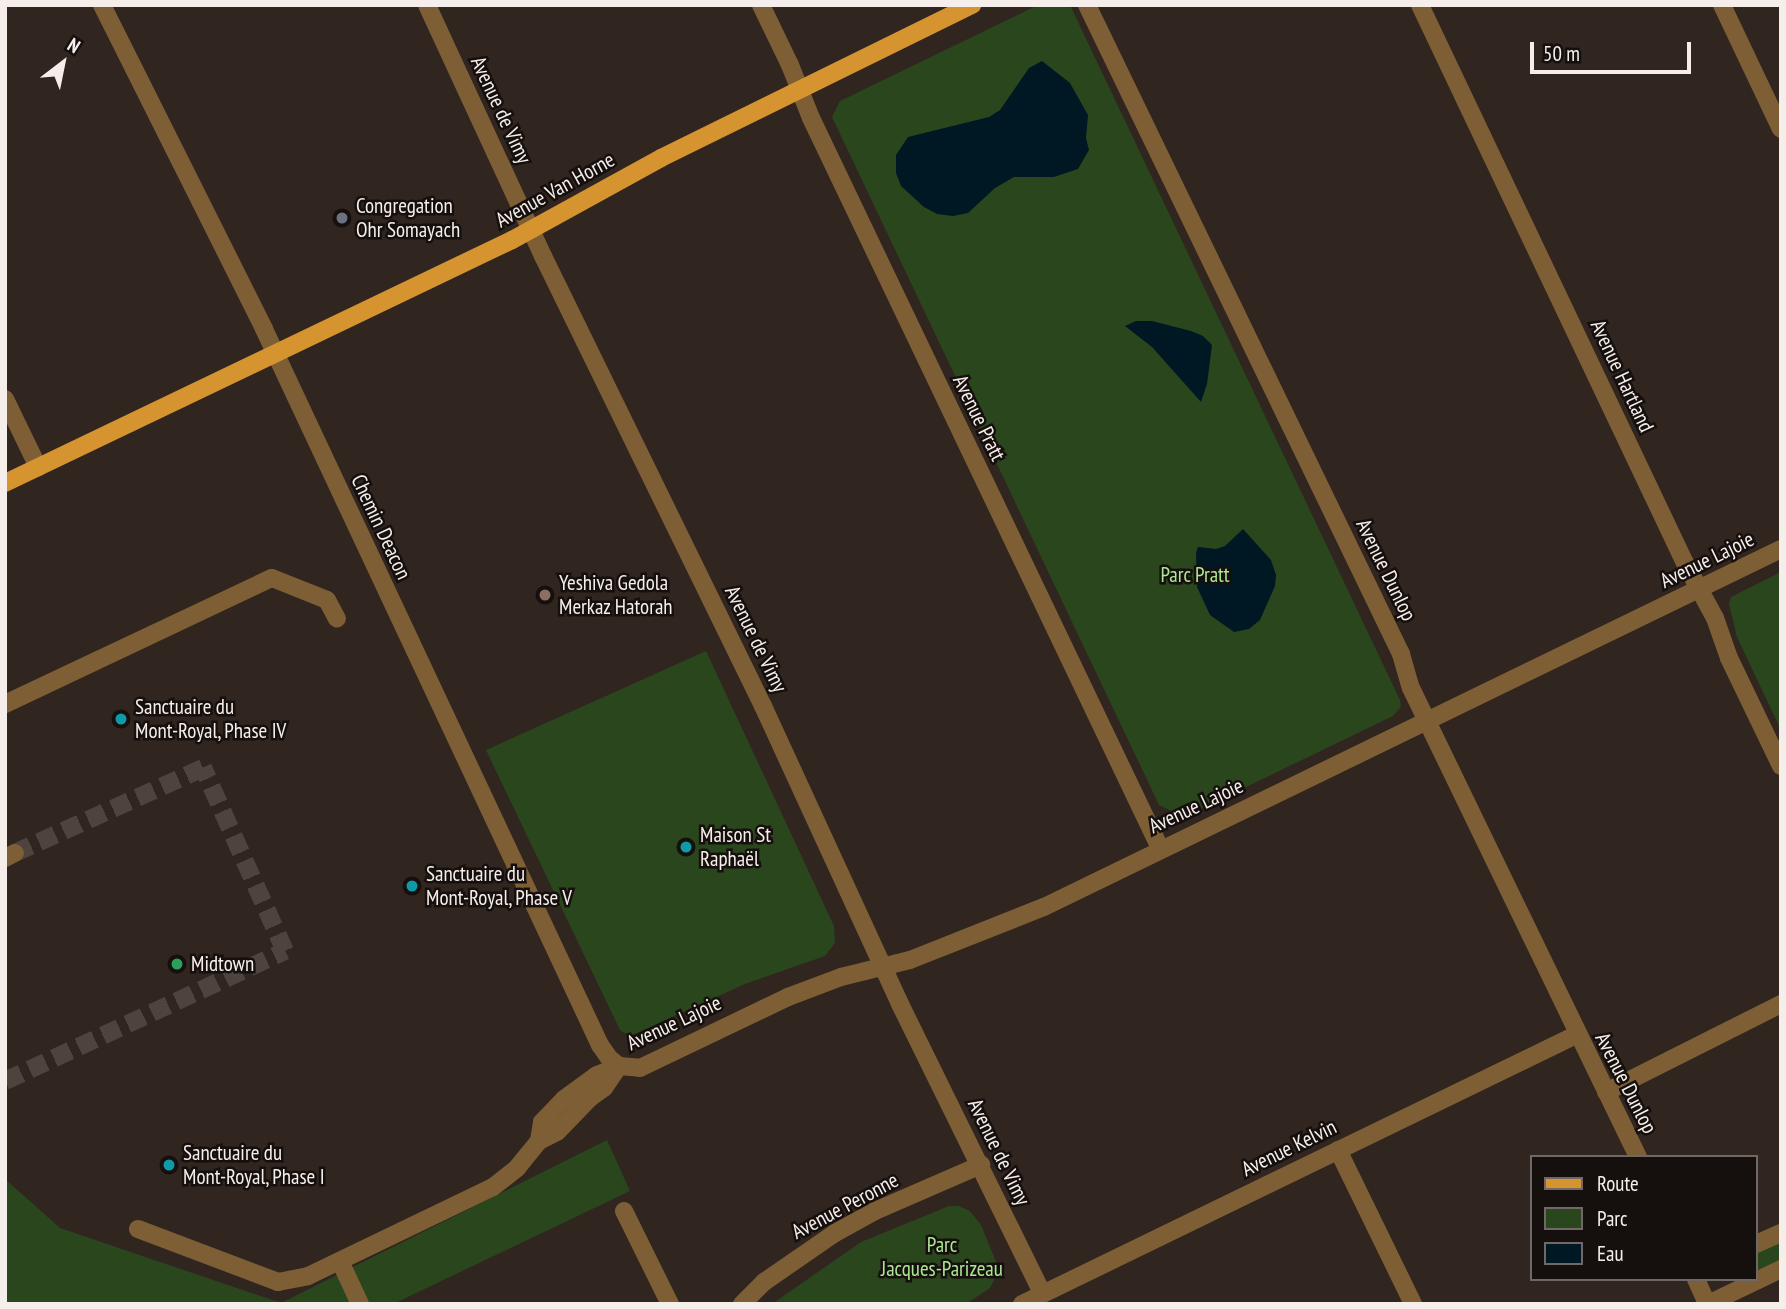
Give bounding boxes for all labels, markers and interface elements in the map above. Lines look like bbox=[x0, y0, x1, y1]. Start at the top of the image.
north arrow bbox=[28, 28, 98, 98]
scale bar bbox=[1534, 28, 1695, 72]
text: N bbox=[63, 32, 85, 58]
text: 50 m bbox=[1543, 40, 1580, 67]
street label: Avenue de Vimy bbox=[465, 52, 537, 168]
street label: Avenue Van Horne bbox=[491, 147, 619, 233]
place label: Congregation Ohr Somayach bbox=[356, 193, 460, 243]
marker: Congregation Ohr Somayach bbox=[334, 210, 350, 226]
street label: Avenue Hartland bbox=[1585, 316, 1659, 436]
street label: Avenue Pratt bbox=[947, 371, 1011, 465]
street label: Chemin Deacon bbox=[346, 470, 416, 584]
street label: Avenue Dunlop bbox=[1351, 515, 1421, 625]
street label: Avenue Lajoie bbox=[1656, 526, 1758, 594]
park label: Parc Pratt bbox=[1160, 562, 1230, 588]
place label: Yeshiva Gedola Merkaz Hatorah bbox=[559, 570, 673, 620]
street label: Avenue de Vimy bbox=[719, 582, 793, 696]
marker: Yeshiva Gedola Merkaz Hatorah bbox=[537, 587, 553, 603]
place label: Sanctuaire du Mont-Royal, Phase IV bbox=[135, 694, 288, 744]
marker: Sanctuaire du Mont-Royal, Phase IV bbox=[113, 711, 129, 727]
street label: Avenue Lajoie bbox=[1145, 773, 1247, 839]
place label: Maison St Raphaël bbox=[700, 822, 771, 872]
marker: Maison St Raphaël bbox=[678, 839, 694, 855]
place label: Sanctuaire du Mont-Royal, Phase V bbox=[426, 861, 574, 911]
marker: Sanctuaire du Mont-Royal, Phase V bbox=[404, 878, 420, 894]
place label: Midtown bbox=[191, 951, 254, 977]
marker: Midtown bbox=[169, 956, 185, 972]
street label: Avenue Lajoie bbox=[623, 990, 725, 1056]
street label: Avenue Dunlop bbox=[1590, 1028, 1662, 1138]
street label: Avenue de Vimy bbox=[962, 1095, 1036, 1209]
street label: Avenue Kelvin bbox=[1237, 1114, 1341, 1182]
place label: Sanctuaire du Mont-Royal, Phase I bbox=[183, 1140, 326, 1190]
legend bbox=[1530, 1155, 1758, 1281]
marker: Sanctuaire du Mont-Royal, Phase I bbox=[161, 1157, 177, 1173]
street label: Avenue Peronne bbox=[787, 1167, 903, 1245]
text: Route bbox=[1597, 1170, 1639, 1197]
text: Parc bbox=[1597, 1205, 1628, 1232]
park label: Parc Jacques-Parizeau bbox=[881, 1232, 1003, 1282]
text: Eau bbox=[1597, 1240, 1624, 1267]

